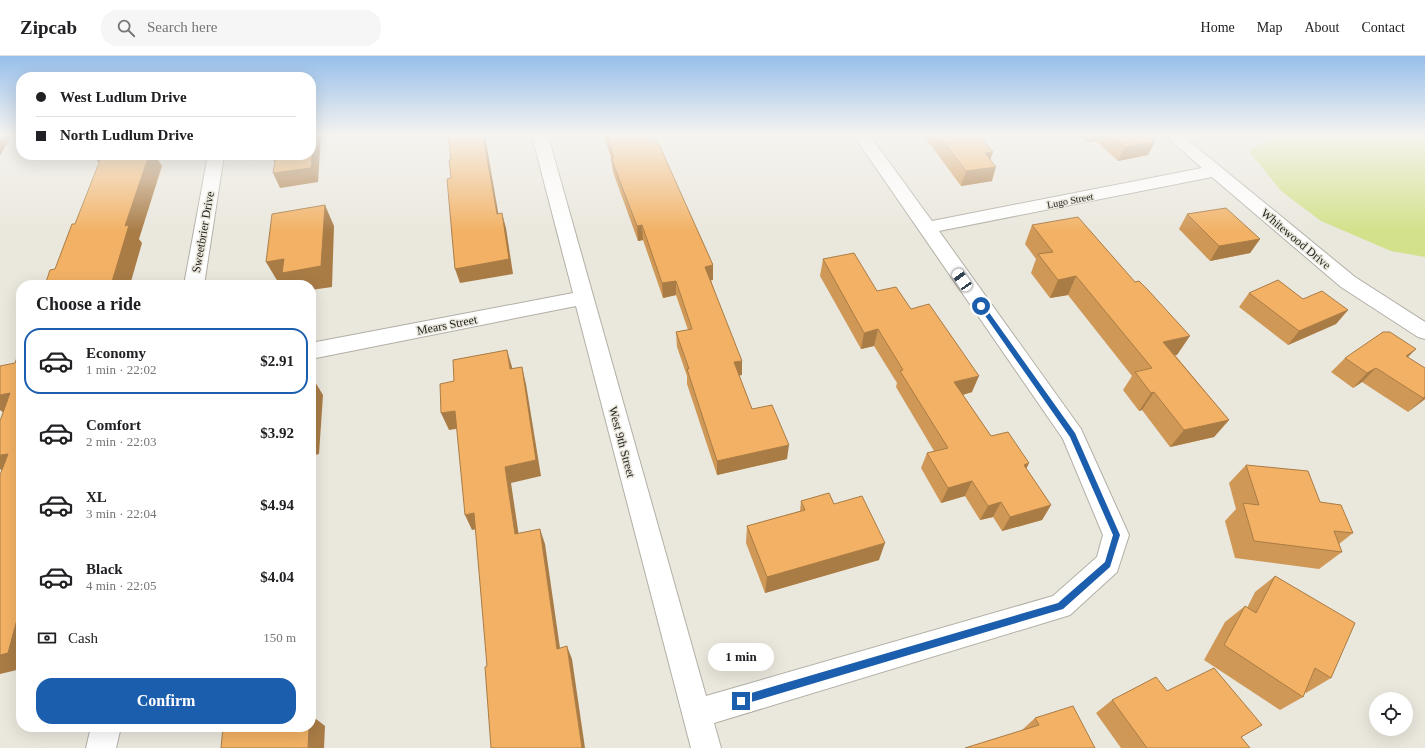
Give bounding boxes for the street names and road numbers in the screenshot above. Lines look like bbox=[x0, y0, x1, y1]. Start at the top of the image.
street label: Sweetbrier Drive bbox=[189, 190, 217, 274]
street label: Lugo Street bbox=[1046, 191, 1094, 210]
street label: Whitewood Drive bbox=[1258, 206, 1334, 272]
street label: Mears Street bbox=[416, 312, 479, 338]
street label: West 9th Street bbox=[606, 405, 638, 480]

